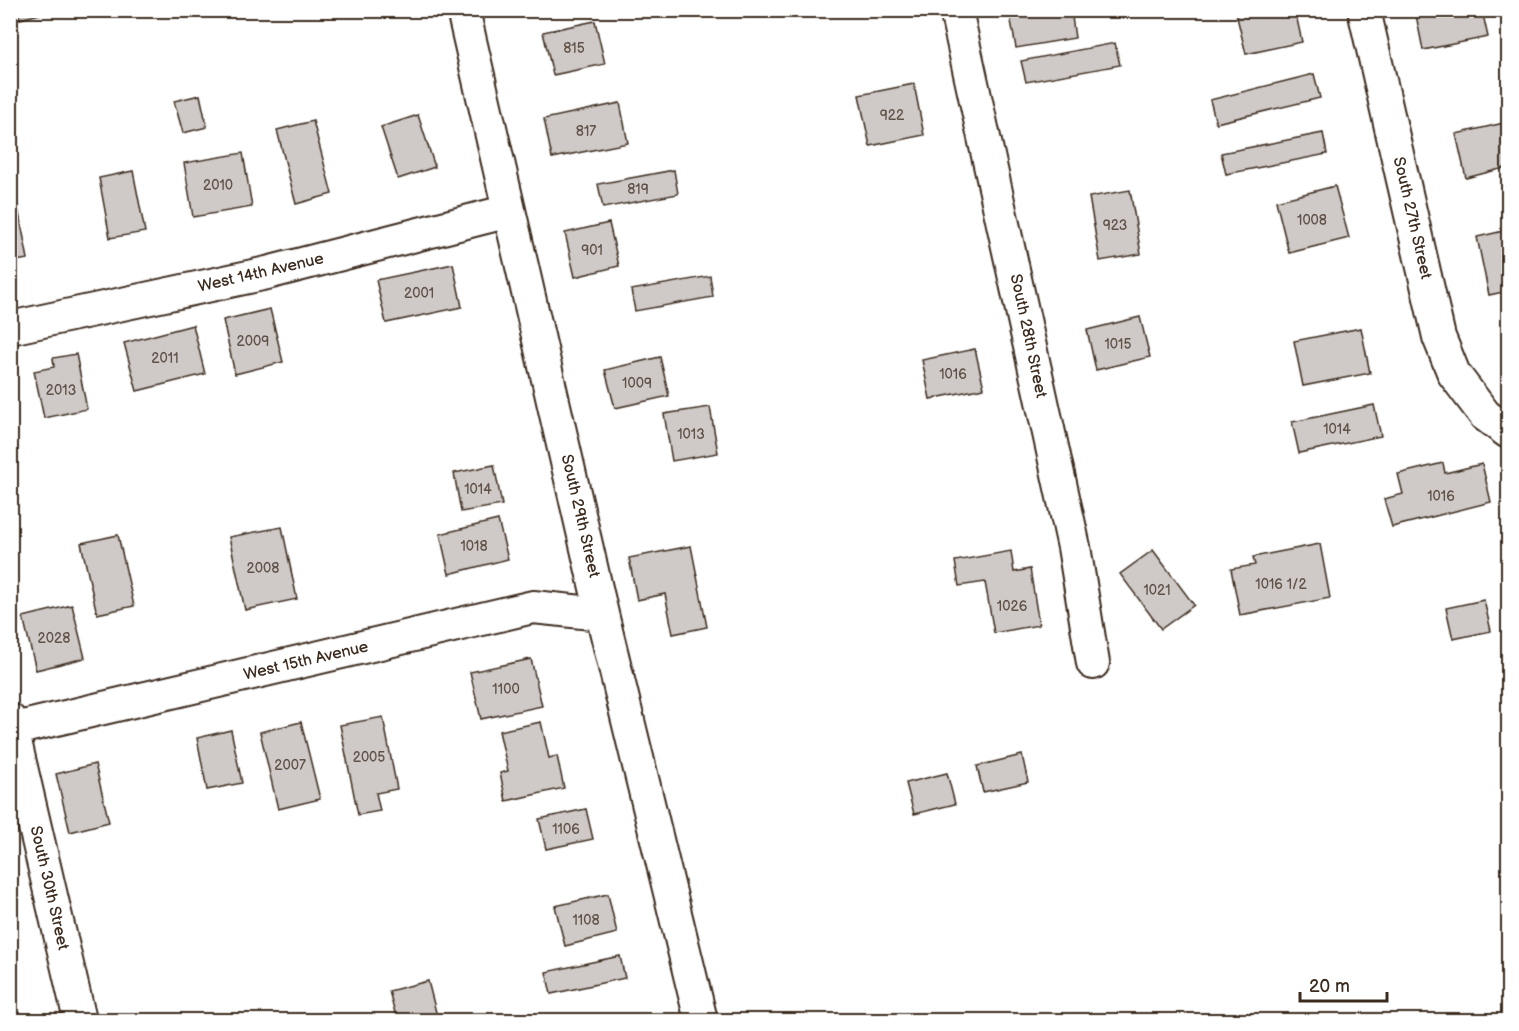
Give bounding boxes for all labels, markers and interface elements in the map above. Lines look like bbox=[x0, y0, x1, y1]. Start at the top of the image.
house number: 815 bbox=[563, 40, 585, 57]
house number: 922 bbox=[880, 107, 905, 124]
house number: 817 bbox=[576, 123, 596, 140]
street label: South 27th Street bbox=[1389, 155, 1435, 281]
house number: 2010 bbox=[203, 177, 233, 194]
house number: 819 bbox=[627, 181, 649, 198]
house number: 1008 bbox=[1297, 212, 1327, 229]
house number: 923 bbox=[1103, 217, 1127, 234]
house number: 901 bbox=[581, 242, 603, 259]
street label: West 14th Avenue bbox=[196, 249, 326, 297]
street label: South 28th Street bbox=[1006, 272, 1050, 400]
house number: 2001 bbox=[404, 285, 434, 302]
house number: 2009 bbox=[237, 333, 269, 350]
house number: 1015 bbox=[1104, 336, 1132, 353]
house number: 2011 bbox=[151, 350, 179, 367]
house number: 1016 bbox=[939, 366, 967, 383]
house number: 1009 bbox=[622, 375, 652, 392]
house number: 2013 bbox=[46, 382, 76, 399]
house number: 1014 bbox=[1323, 421, 1351, 438]
house number: 1013 bbox=[677, 426, 705, 443]
street label: South 29th Street bbox=[557, 452, 603, 580]
house number: 1014 bbox=[464, 481, 492, 498]
house number: 1016 bbox=[1427, 488, 1455, 505]
house number: 1018 bbox=[460, 538, 488, 555]
house number: 2008 bbox=[247, 560, 279, 577]
house number: 1016 1/2 bbox=[1255, 576, 1307, 593]
house number: 1021 bbox=[1143, 582, 1171, 599]
house number: 1026 bbox=[997, 598, 1028, 615]
house number: 2028 bbox=[38, 630, 70, 647]
street label: West 15th Avenue bbox=[242, 637, 371, 685]
house number: 1100 bbox=[492, 681, 520, 698]
house number: 2005 bbox=[353, 749, 385, 766]
house number: 2007 bbox=[274, 757, 306, 774]
house number: 1106 bbox=[552, 821, 580, 838]
street label: South 30th Street bbox=[26, 824, 73, 952]
house number: 1108 bbox=[572, 912, 600, 929]
scale bar bbox=[1300, 965, 1387, 1003]
text: 20 m bbox=[1309, 976, 1350, 997]

